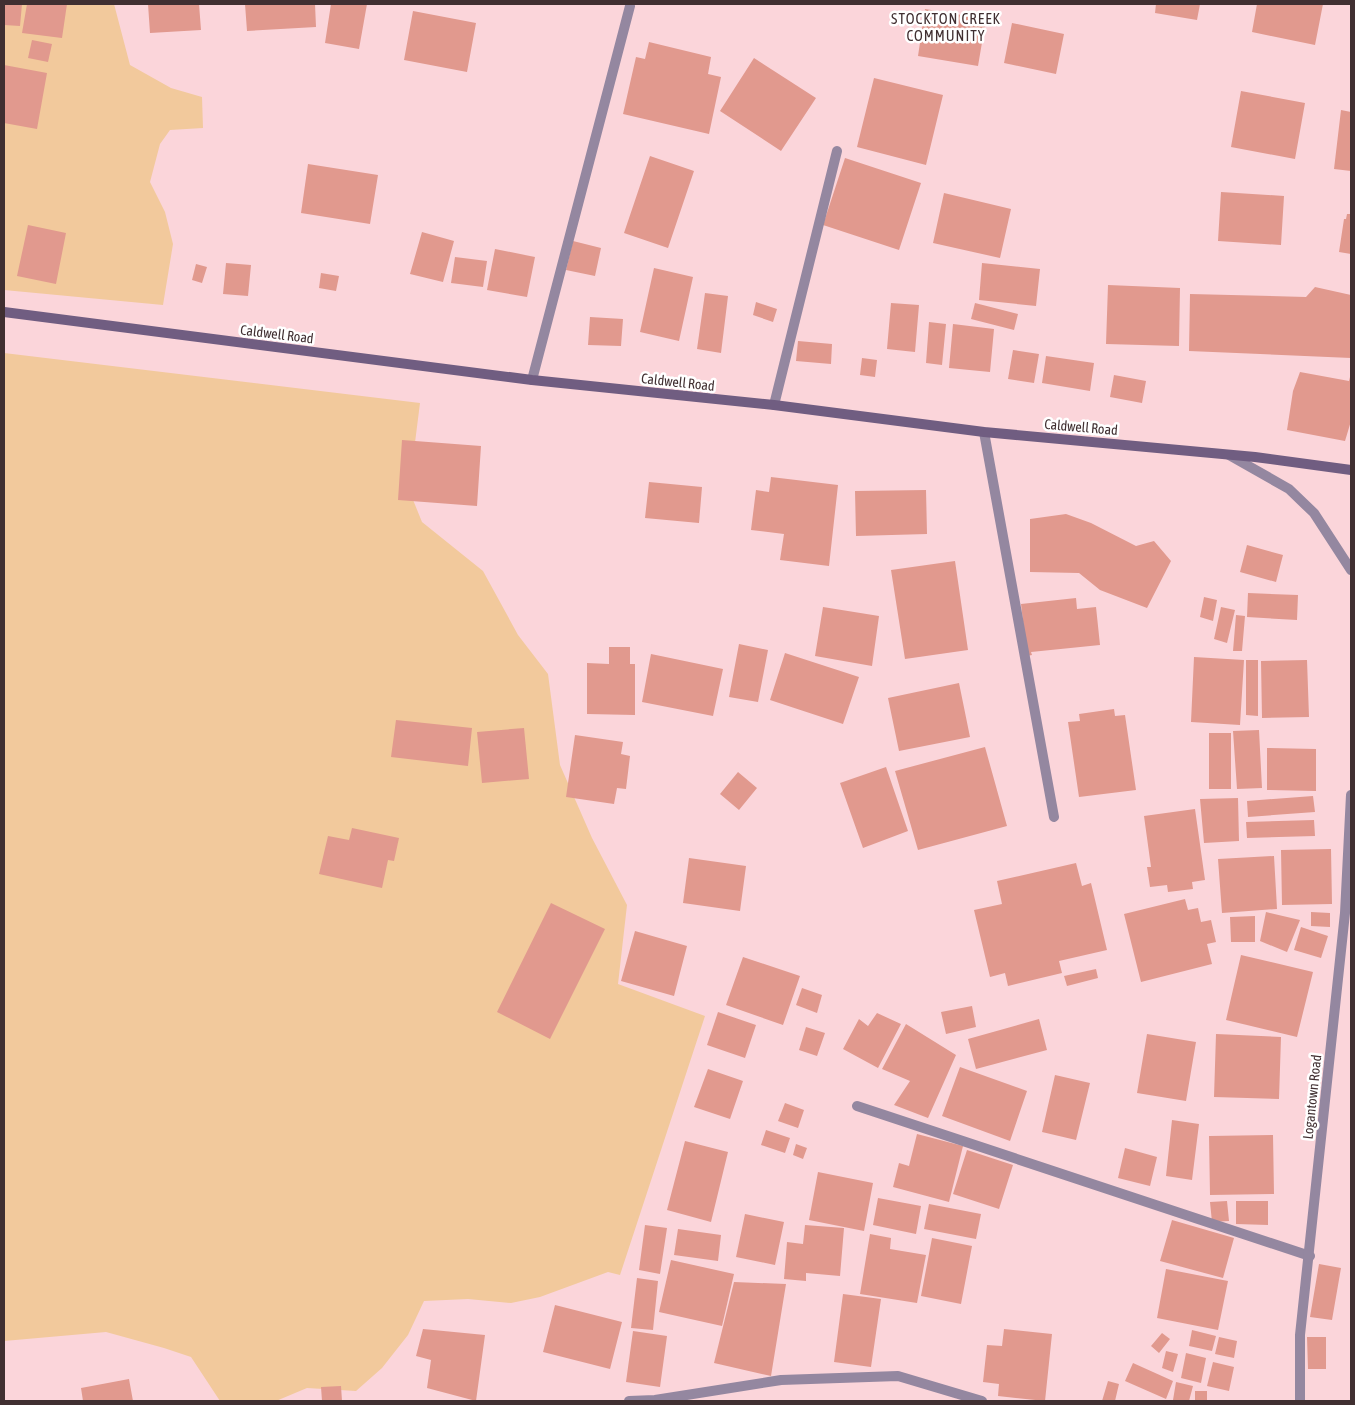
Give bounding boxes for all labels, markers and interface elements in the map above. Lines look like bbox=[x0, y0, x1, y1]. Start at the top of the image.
district label: STOCKTON CREEK COMMUNITY bbox=[891, 10, 1001, 44]
street label: Caldwell Road bbox=[239, 322, 315, 346]
street label: Caldwell Road bbox=[641, 370, 715, 394]
street label: Caldwell Road bbox=[1044, 416, 1118, 438]
street label: Logantown Road bbox=[1300, 1054, 1324, 1140]

